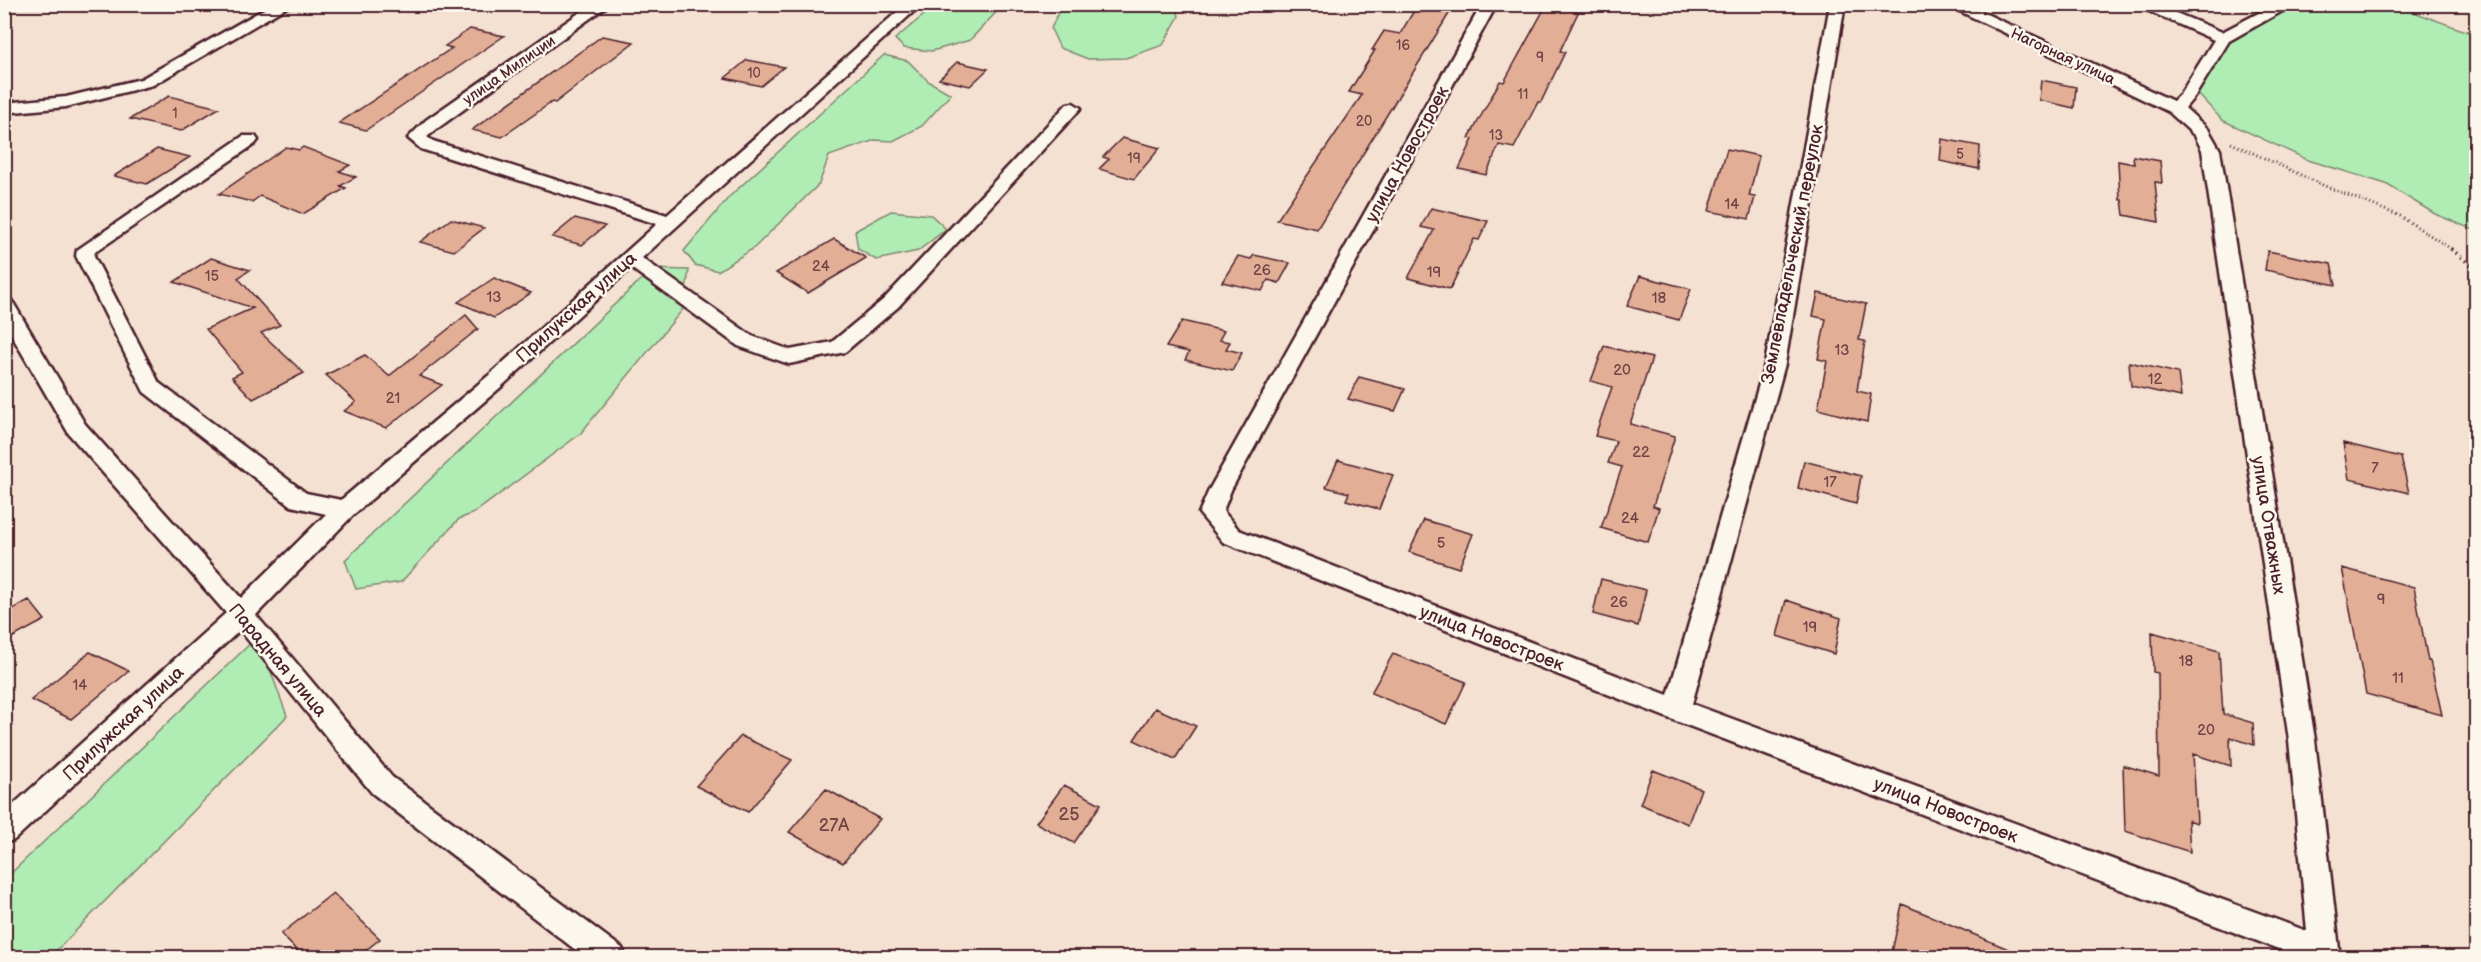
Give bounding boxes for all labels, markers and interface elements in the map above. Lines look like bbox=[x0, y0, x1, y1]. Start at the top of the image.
street label: Нагорная улица bbox=[2008, 24, 2118, 89]
street label: улица Милиции bbox=[459, 31, 559, 109]
house number: 16 bbox=[1396, 37, 1410, 54]
house number: 9 bbox=[1536, 49, 1544, 66]
house number: 10 bbox=[747, 65, 761, 82]
street label: улица Новостроек bbox=[1361, 82, 1454, 226]
house number: 11 bbox=[1518, 86, 1528, 103]
house number: 1 bbox=[172, 105, 178, 122]
house number: 20 bbox=[1356, 113, 1372, 130]
street label: Землевладельческий переулок bbox=[1757, 122, 1828, 386]
house number: 13 bbox=[1489, 127, 1503, 144]
house number: 5 bbox=[1956, 146, 1964, 163]
house number: 19 bbox=[1127, 150, 1141, 167]
house number: 14 bbox=[1725, 195, 1739, 214]
street label: Прилукская улица bbox=[512, 248, 641, 367]
house number: 24 bbox=[812, 257, 830, 276]
house number: 26 bbox=[1253, 261, 1271, 280]
house number: 19 bbox=[1427, 263, 1441, 282]
house number: 15 bbox=[205, 267, 219, 286]
house number: 13 bbox=[486, 288, 502, 307]
house number: 18 bbox=[1652, 289, 1667, 308]
house number: 13 bbox=[1834, 341, 1850, 360]
house number: 20 bbox=[1613, 361, 1631, 380]
house number: 12 bbox=[2148, 370, 2162, 389]
house number: 21 bbox=[386, 389, 400, 408]
house number: 22 bbox=[1632, 443, 1650, 462]
street label: улица Отважных bbox=[2247, 454, 2290, 596]
house number: 7 bbox=[2371, 459, 2379, 478]
house number: 17 bbox=[1823, 473, 1837, 492]
house number: 24 bbox=[1621, 509, 1639, 528]
house number: 5 bbox=[1437, 534, 1445, 553]
house number: 9 bbox=[2377, 590, 2385, 609]
house number: 26 bbox=[1610, 593, 1628, 612]
street label: Парадная улица bbox=[224, 599, 331, 721]
street label: улица Новостроек bbox=[1417, 601, 1567, 676]
house number: 19 bbox=[1803, 618, 1817, 637]
house number: 18 bbox=[2179, 652, 2194, 671]
street label: Прилужская улица bbox=[58, 662, 188, 785]
house number: 11 bbox=[2392, 669, 2404, 688]
house number: 14 bbox=[73, 676, 87, 695]
house number: 20 bbox=[2197, 721, 2215, 740]
street label: улица Новостроек bbox=[1871, 773, 2021, 848]
house number: 25 bbox=[1059, 804, 1079, 825]
house number: 27А bbox=[819, 815, 849, 836]

